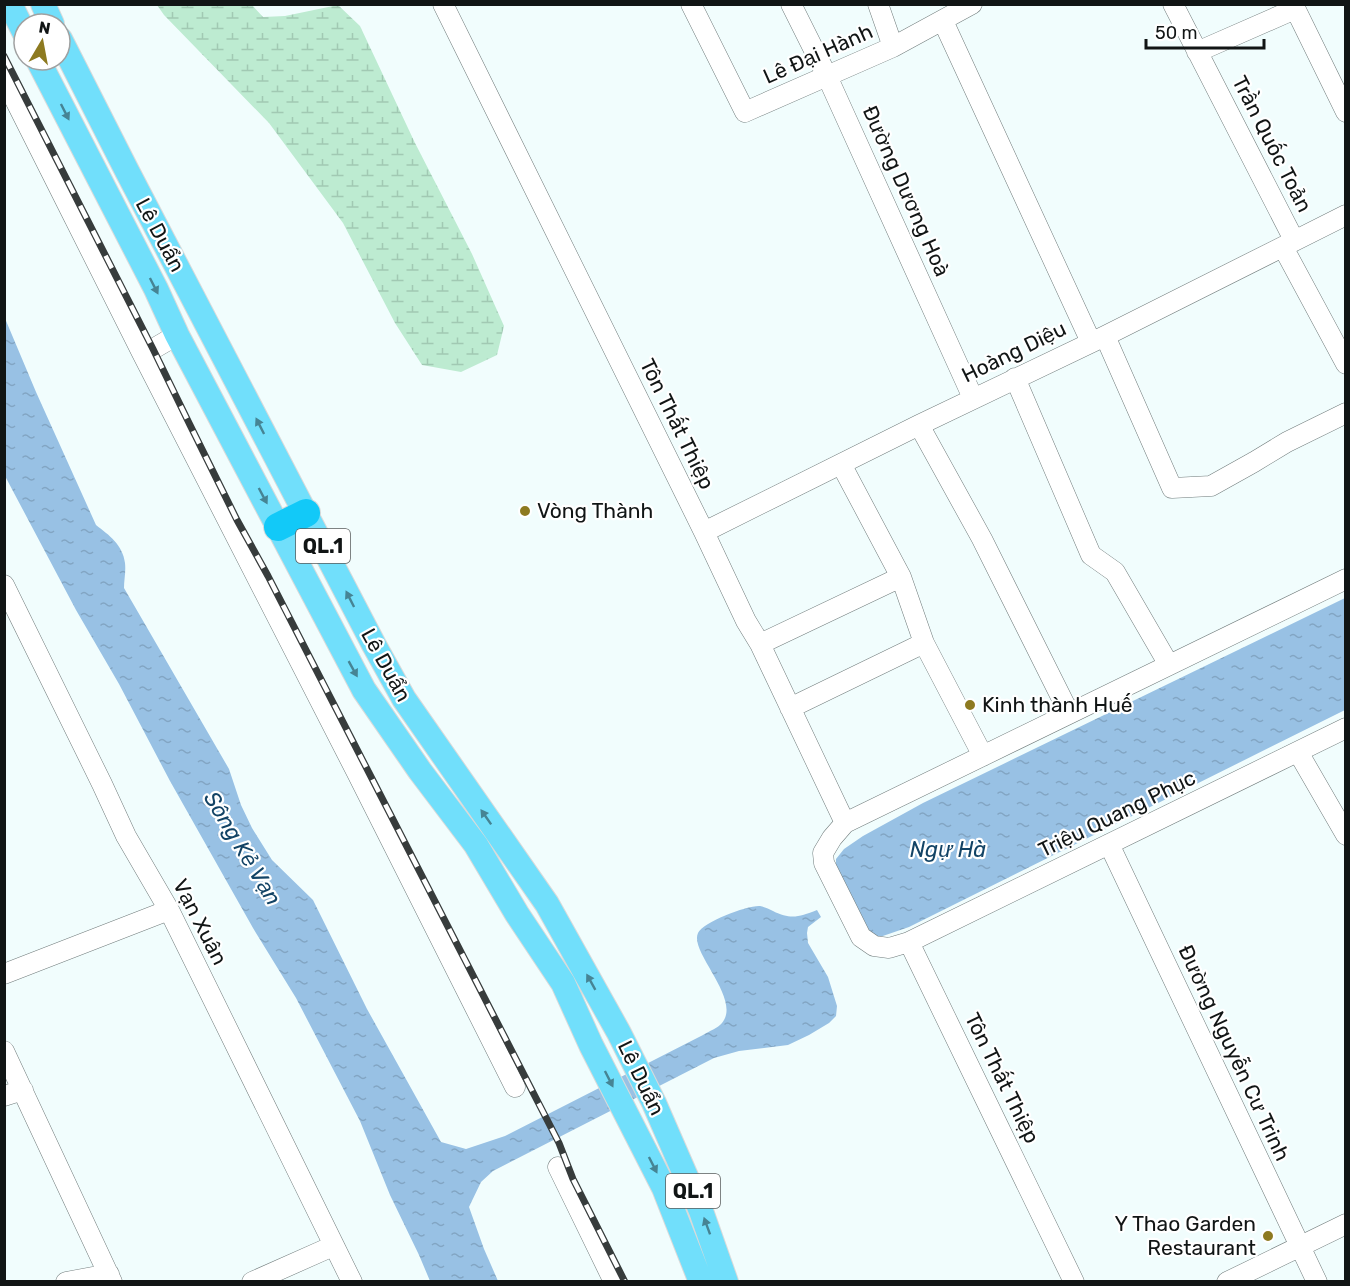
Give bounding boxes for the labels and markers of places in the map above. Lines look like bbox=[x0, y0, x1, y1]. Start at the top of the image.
place label: Vòng Thành bbox=[537, 498, 653, 523]
marker: Vòng Thành bbox=[518, 504, 532, 518]
place label: Kinh thành Huế bbox=[982, 692, 1133, 717]
marker: Kinh thành Huế bbox=[963, 698, 977, 712]
place label: Y Thao Garden Restaurant bbox=[1114, 1211, 1256, 1260]
marker: Y Thao Garden Restaurant bbox=[1261, 1229, 1275, 1243]

